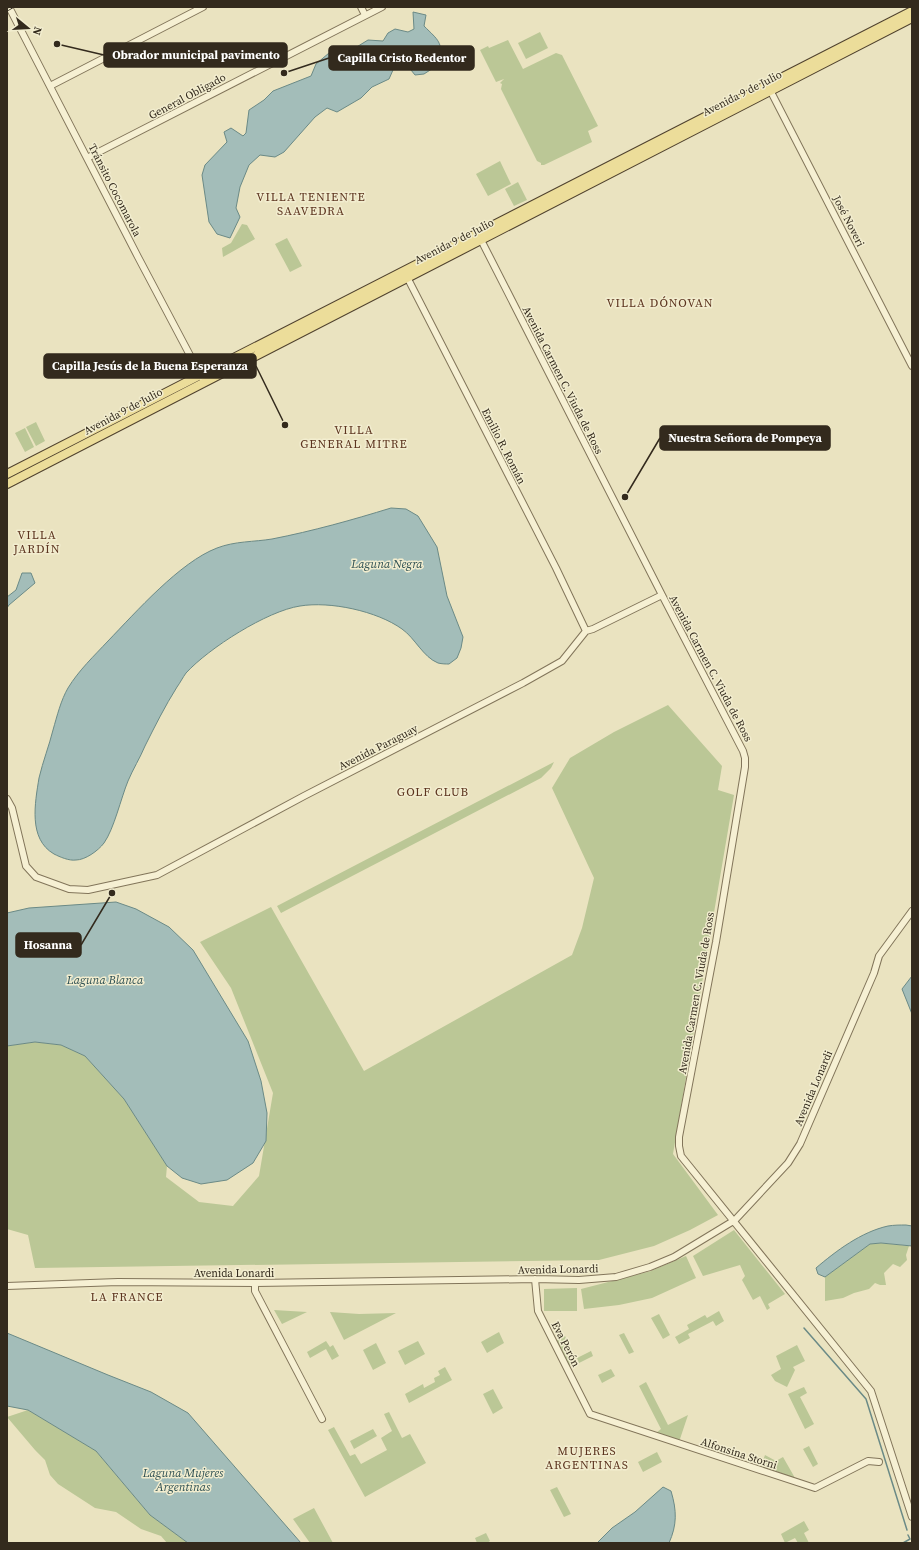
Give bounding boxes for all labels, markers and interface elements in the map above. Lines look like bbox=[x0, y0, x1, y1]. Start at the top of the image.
north arrow bbox=[8, 8, 48, 48]
text: N bbox=[29, 25, 45, 37]
callout: Obrador municipal pavimento bbox=[104, 43, 287, 67]
callout: Capilla Cristo Redentor bbox=[329, 46, 474, 70]
text: Obrador municipal pavimento bbox=[112, 47, 280, 63]
text: Capilla Cristo Redentor bbox=[338, 50, 467, 66]
street label: Avenida 9 de Julio bbox=[700, 67, 784, 120]
street label: General Obligado bbox=[146, 70, 228, 123]
street label: Tránsito Cocomarola bbox=[85, 141, 145, 240]
district label: VILLA TENIENTE SAAVEDRA bbox=[256, 189, 366, 219]
street label: José Noveri bbox=[829, 192, 868, 249]
street label: Avenida 9 de Julio bbox=[412, 215, 496, 268]
district label: VILLA DÓNOVAN bbox=[606, 295, 714, 311]
street label: Avenida Carmen C. Viuda de Ross bbox=[519, 304, 607, 457]
callout: Capilla Jesús de la Buena Esperanza bbox=[44, 354, 256, 378]
text: Capilla Jesús de la Buena Esperanza bbox=[52, 358, 249, 374]
street label: Avenida 9 de Julio bbox=[81, 384, 165, 439]
street label: Emilio R. Román bbox=[478, 406, 529, 487]
district label: VILLA GENERAL MITRE bbox=[300, 422, 408, 452]
callout: Nuestra Señora de Pompeya bbox=[660, 426, 830, 450]
text: Nuestra Señora de Pompeya bbox=[668, 430, 822, 446]
district label: VILLA JARDÍN bbox=[12, 527, 61, 557]
water label: Laguna Negra bbox=[350, 556, 423, 572]
street label: Avenida Carmen C. Viuda de Ross bbox=[665, 592, 756, 744]
street label: Avenida Paraguay bbox=[336, 721, 421, 774]
district label: GOLF CLUB bbox=[397, 784, 469, 800]
street label: Avenida Carmen C. Viuda de Ross bbox=[675, 911, 718, 1075]
callout: Hosanna bbox=[16, 933, 81, 957]
text: Hosanna bbox=[24, 937, 73, 953]
water label: Laguna Blanca bbox=[66, 972, 144, 988]
street label: Avenida Lonardi bbox=[791, 1048, 836, 1128]
street label: Avenida Lonardi bbox=[518, 1261, 598, 1278]
street label: Avenida Lonardi bbox=[194, 1266, 274, 1281]
district label: LA FRANCE bbox=[91, 1289, 163, 1305]
street label: Eva Perón bbox=[548, 1319, 584, 1370]
street label: Alfonsina Storni bbox=[699, 1434, 779, 1473]
district label: MUJERES ARGENTINAS bbox=[545, 1443, 629, 1473]
water label: Laguna Mujeres Argentinas bbox=[142, 1465, 224, 1495]

